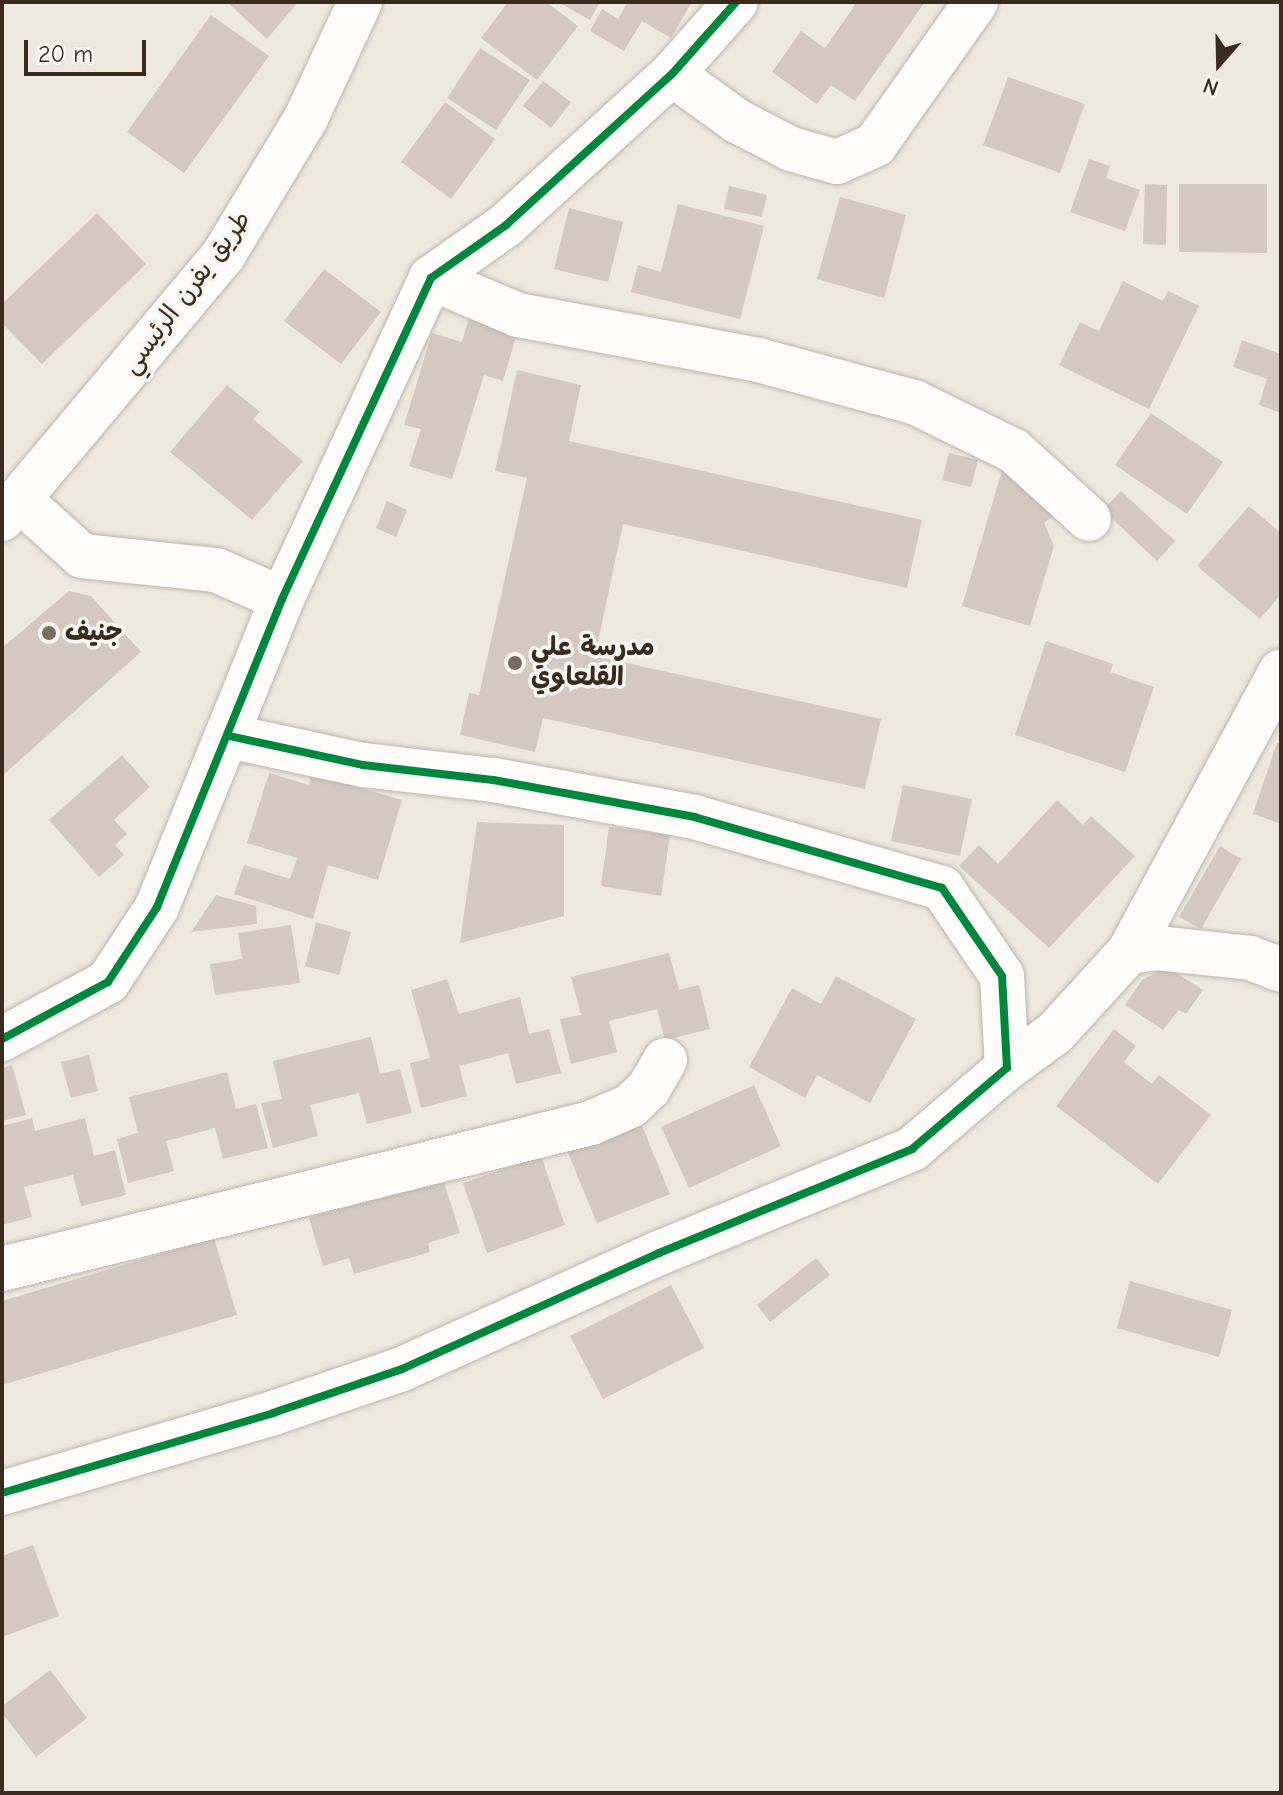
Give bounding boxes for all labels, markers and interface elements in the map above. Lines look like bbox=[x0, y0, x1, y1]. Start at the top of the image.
scale bar bbox=[28, 24, 150, 74]
north arrow bbox=[1179, 24, 1259, 104]
text: 20 m bbox=[38, 40, 93, 68]
text: N bbox=[1200, 72, 1222, 101]
street label: طريق يفرن الرئيسي bbox=[115, 205, 259, 381]
place label: جنيف bbox=[65, 617, 122, 649]
marker: جنيف bbox=[40, 624, 58, 642]
place label: مدرسة علي القلعاوي bbox=[531, 632, 655, 694]
marker: مدرسة علي القلعاوي bbox=[506, 654, 524, 672]

